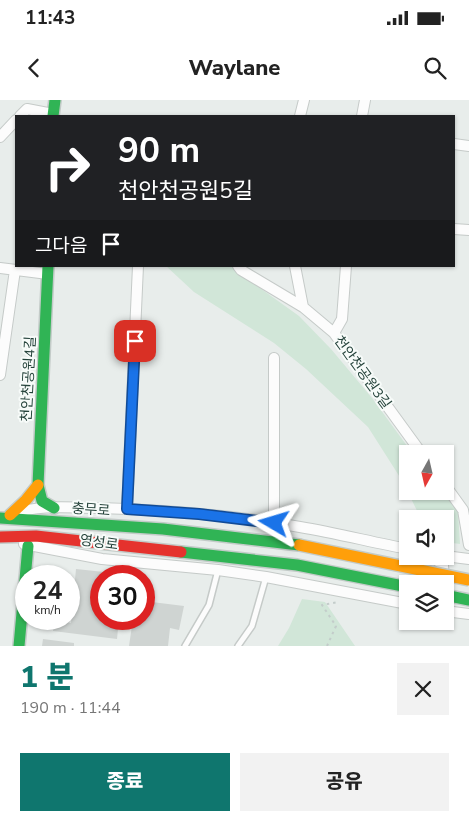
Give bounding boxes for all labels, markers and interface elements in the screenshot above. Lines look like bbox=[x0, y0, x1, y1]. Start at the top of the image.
text: 11:43 bbox=[25, 5, 75, 31]
text: Waylane bbox=[189, 53, 280, 83]
icon: back bbox=[20, 54, 48, 82]
icon: search bbox=[421, 54, 449, 82]
text: 90 m bbox=[118, 127, 200, 174]
icon: right bbox=[35, 135, 100, 200]
text: 천안천공원5길 bbox=[118, 176, 253, 206]
icon: arrive bbox=[97, 230, 125, 258]
text: 그다음 bbox=[35, 233, 87, 259]
pin bbox=[114, 320, 156, 362]
icon: arrive bbox=[121, 327, 149, 355]
street label: 천안천공원3길 bbox=[330, 332, 395, 413]
street label: 천안천공원4길 bbox=[17, 336, 40, 422]
north arrow bbox=[399, 445, 454, 500]
map controls bbox=[399, 445, 454, 630]
position arrow bbox=[247, 496, 299, 548]
street label: 충무로 bbox=[71, 499, 111, 520]
button: sound bbox=[399, 510, 454, 565]
street label: 영성로 bbox=[78, 530, 120, 555]
speed limit sign: 30 bbox=[90, 565, 155, 630]
text: 24 bbox=[32, 574, 63, 608]
button: layers bbox=[399, 575, 454, 630]
text: km/h bbox=[34, 602, 61, 618]
text: 1 분 bbox=[20, 657, 74, 698]
button: close bbox=[397, 663, 449, 715]
text: 190 m · 11:44 bbox=[20, 697, 121, 719]
button: 종료 bbox=[20, 753, 230, 811]
button: 공유 bbox=[240, 753, 449, 811]

